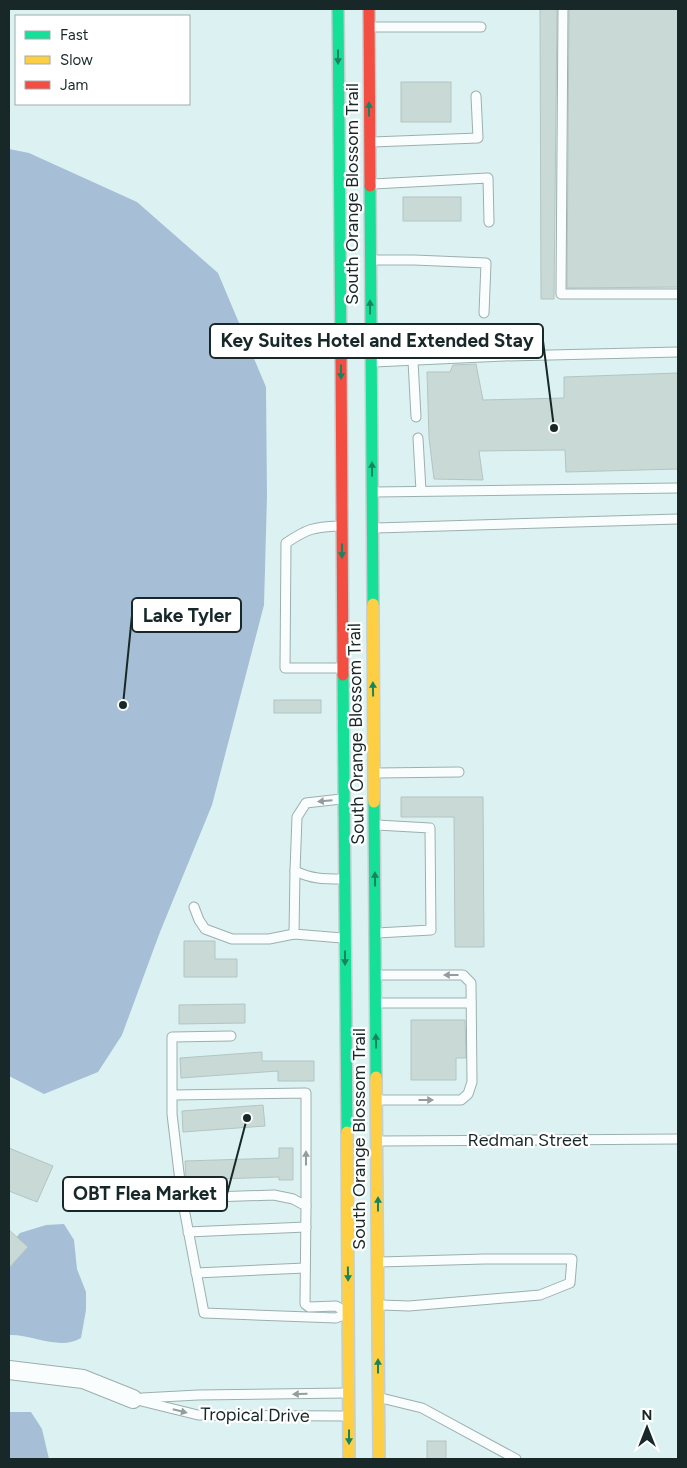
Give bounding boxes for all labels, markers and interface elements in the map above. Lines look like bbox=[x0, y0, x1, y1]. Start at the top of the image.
legend bbox=[15, 15, 190, 105]
text: Fast bbox=[60, 26, 89, 44]
one-way arrow bbox=[334, 50, 342, 66]
text: Slow bbox=[60, 51, 93, 69]
text: Jam bbox=[60, 76, 88, 94]
street label: South Orange Blossom Trail bbox=[341, 83, 363, 305]
one-way arrow bbox=[365, 101, 373, 117]
one-way arrow bbox=[366, 298, 374, 314]
callout: Key Suites Hotel and Extended Stay bbox=[210, 324, 543, 358]
text: Key Suites Hotel and Extended Stay bbox=[220, 329, 534, 352]
one-way arrow bbox=[337, 365, 345, 381]
one-way arrow bbox=[368, 461, 376, 477]
one-way arrow bbox=[338, 543, 346, 559]
callout: Lake Tyler bbox=[132, 598, 241, 632]
text: Lake Tyler bbox=[143, 604, 231, 627]
street label: South Orange Blossom Trail bbox=[343, 623, 369, 845]
one-way arrow bbox=[369, 680, 377, 696]
one-way arrow bbox=[317, 797, 333, 805]
one-way arrow bbox=[371, 870, 379, 886]
one-way arrow bbox=[341, 950, 349, 966]
one-way arrow bbox=[442, 971, 458, 979]
street label: South Orange Blossom Trail bbox=[348, 1028, 370, 1250]
one-way arrow bbox=[372, 1033, 380, 1049]
one-way arrow bbox=[418, 1096, 434, 1104]
street label: Redman Street bbox=[467, 1129, 589, 1151]
one-way arrow bbox=[302, 1149, 310, 1165]
callout: OBT Flea Market bbox=[63, 1177, 227, 1211]
text: OBT Flea Market bbox=[73, 1182, 217, 1205]
one-way arrow bbox=[374, 1195, 382, 1211]
one-way arrow bbox=[344, 1267, 352, 1283]
one-way arrow bbox=[374, 1358, 382, 1374]
one-way arrow bbox=[292, 1390, 308, 1398]
street label: Tropical Drive bbox=[200, 1403, 310, 1427]
north arrow bbox=[622, 1403, 672, 1453]
one-way arrow bbox=[172, 1407, 187, 1415]
text: N bbox=[642, 1407, 652, 1424]
one-way arrow bbox=[345, 1429, 353, 1445]

